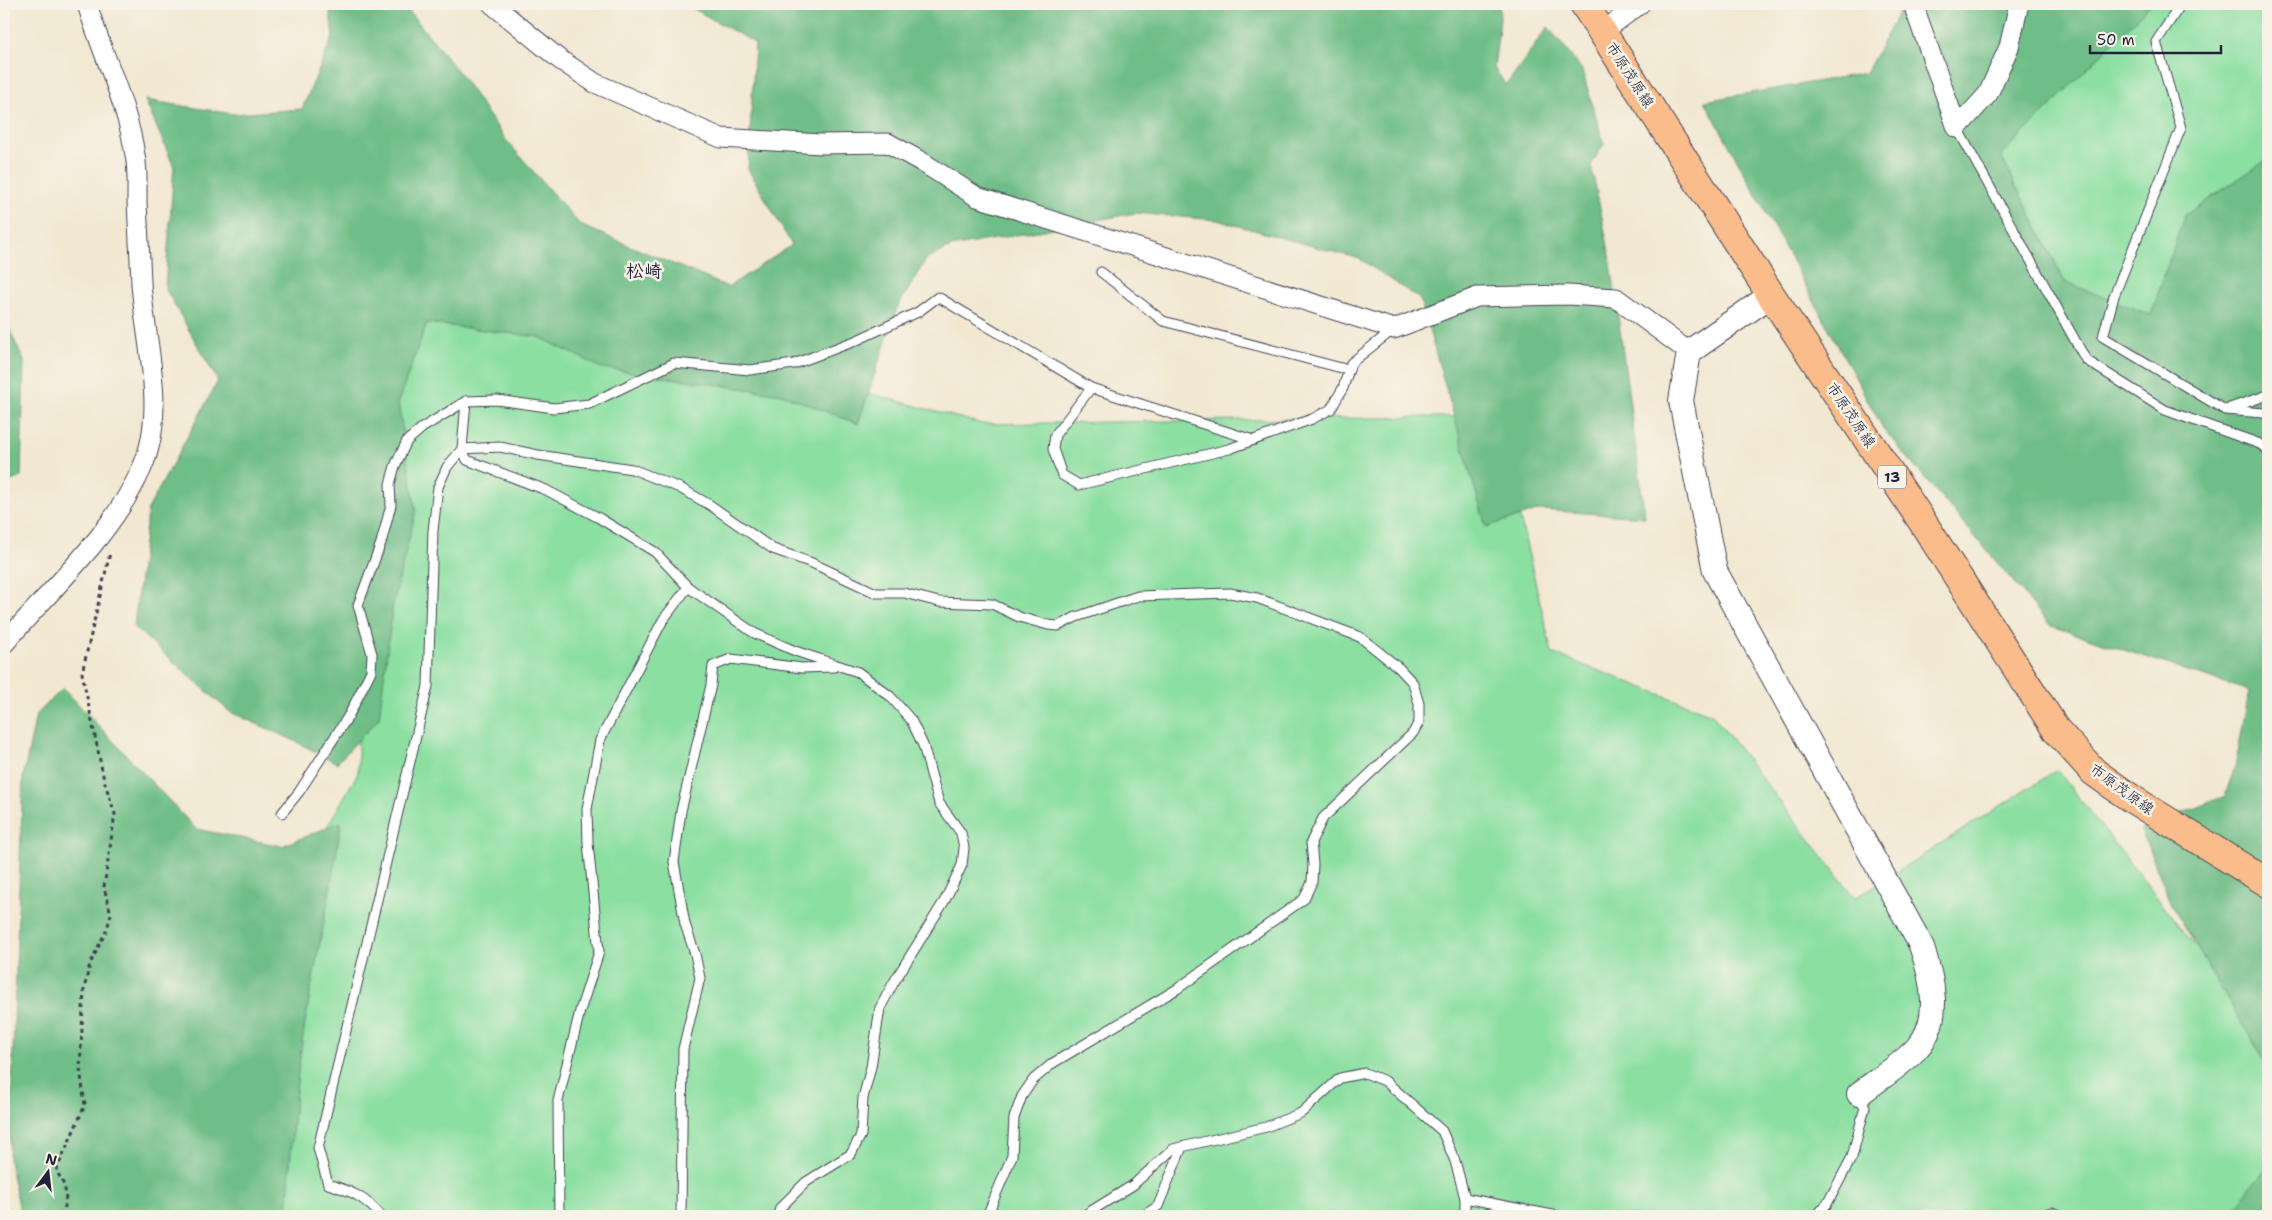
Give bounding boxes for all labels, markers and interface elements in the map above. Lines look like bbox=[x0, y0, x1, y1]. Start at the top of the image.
scale bar bbox=[2090, 22, 2221, 54]
text: 50 m bbox=[2097, 30, 2135, 50]
street label: 市原茂原線 bbox=[1601, 38, 1659, 112]
district label: 松崎 bbox=[626, 259, 662, 283]
street label: 市原茂原線 bbox=[1822, 378, 1880, 452]
road number: 13 bbox=[1878, 466, 1906, 488]
street label: 市原茂原線 bbox=[2086, 759, 2158, 819]
north arrow bbox=[22, 1148, 72, 1198]
text: N bbox=[44, 1149, 59, 1170]

